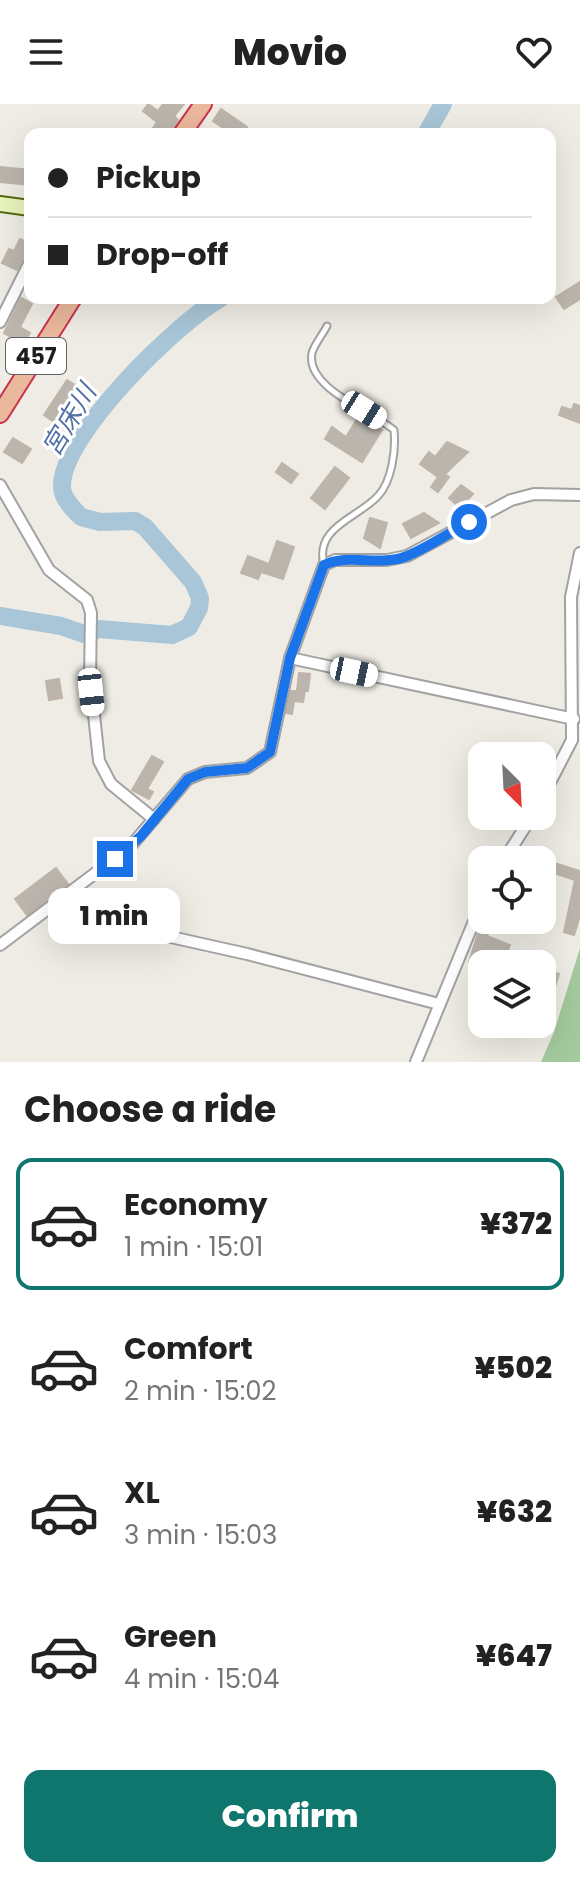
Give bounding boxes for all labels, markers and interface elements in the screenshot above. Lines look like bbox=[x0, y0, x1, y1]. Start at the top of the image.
text: Movio bbox=[233, 27, 347, 78]
icon: menu bbox=[24, 30, 68, 74]
icon: heart bbox=[512, 30, 556, 74]
text: Pickup bbox=[96, 156, 201, 199]
text: Drop-off bbox=[96, 233, 228, 276]
road number: 457 bbox=[6, 338, 66, 374]
water label: 宮床川 bbox=[33, 375, 106, 463]
car bbox=[337, 387, 391, 433]
route start bbox=[451, 504, 487, 540]
car bbox=[328, 655, 380, 689]
car bbox=[77, 667, 105, 717]
north arrow bbox=[468, 742, 556, 830]
map controls bbox=[468, 742, 556, 1038]
route end bbox=[97, 841, 133, 877]
button: locate bbox=[468, 846, 556, 934]
callout: 1 min bbox=[49, 887, 181, 943]
text: 1 min bbox=[80, 898, 148, 934]
button: layers bbox=[468, 950, 556, 1038]
text: Choose a ride bbox=[24, 1084, 276, 1135]
text: Economy bbox=[124, 1183, 268, 1226]
icon: car bbox=[28, 1188, 100, 1260]
text: ¥372 bbox=[480, 1202, 552, 1245]
text: 1 min · 15:01 bbox=[124, 1229, 263, 1265]
text: Comfort bbox=[124, 1327, 253, 1370]
icon: car bbox=[28, 1332, 100, 1404]
text: ¥502 bbox=[475, 1346, 552, 1389]
text: 2 min · 15:02 bbox=[124, 1373, 277, 1409]
text: XL bbox=[124, 1471, 160, 1514]
icon: car bbox=[28, 1476, 100, 1548]
text: ¥632 bbox=[477, 1490, 552, 1533]
text: 3 min · 15:03 bbox=[124, 1517, 277, 1553]
text: Green bbox=[124, 1615, 217, 1658]
icon: car bbox=[28, 1620, 100, 1692]
text: ¥647 bbox=[476, 1634, 552, 1677]
text: 4 min · 15:04 bbox=[124, 1661, 279, 1697]
button: Confirm bbox=[24, 1770, 556, 1862]

